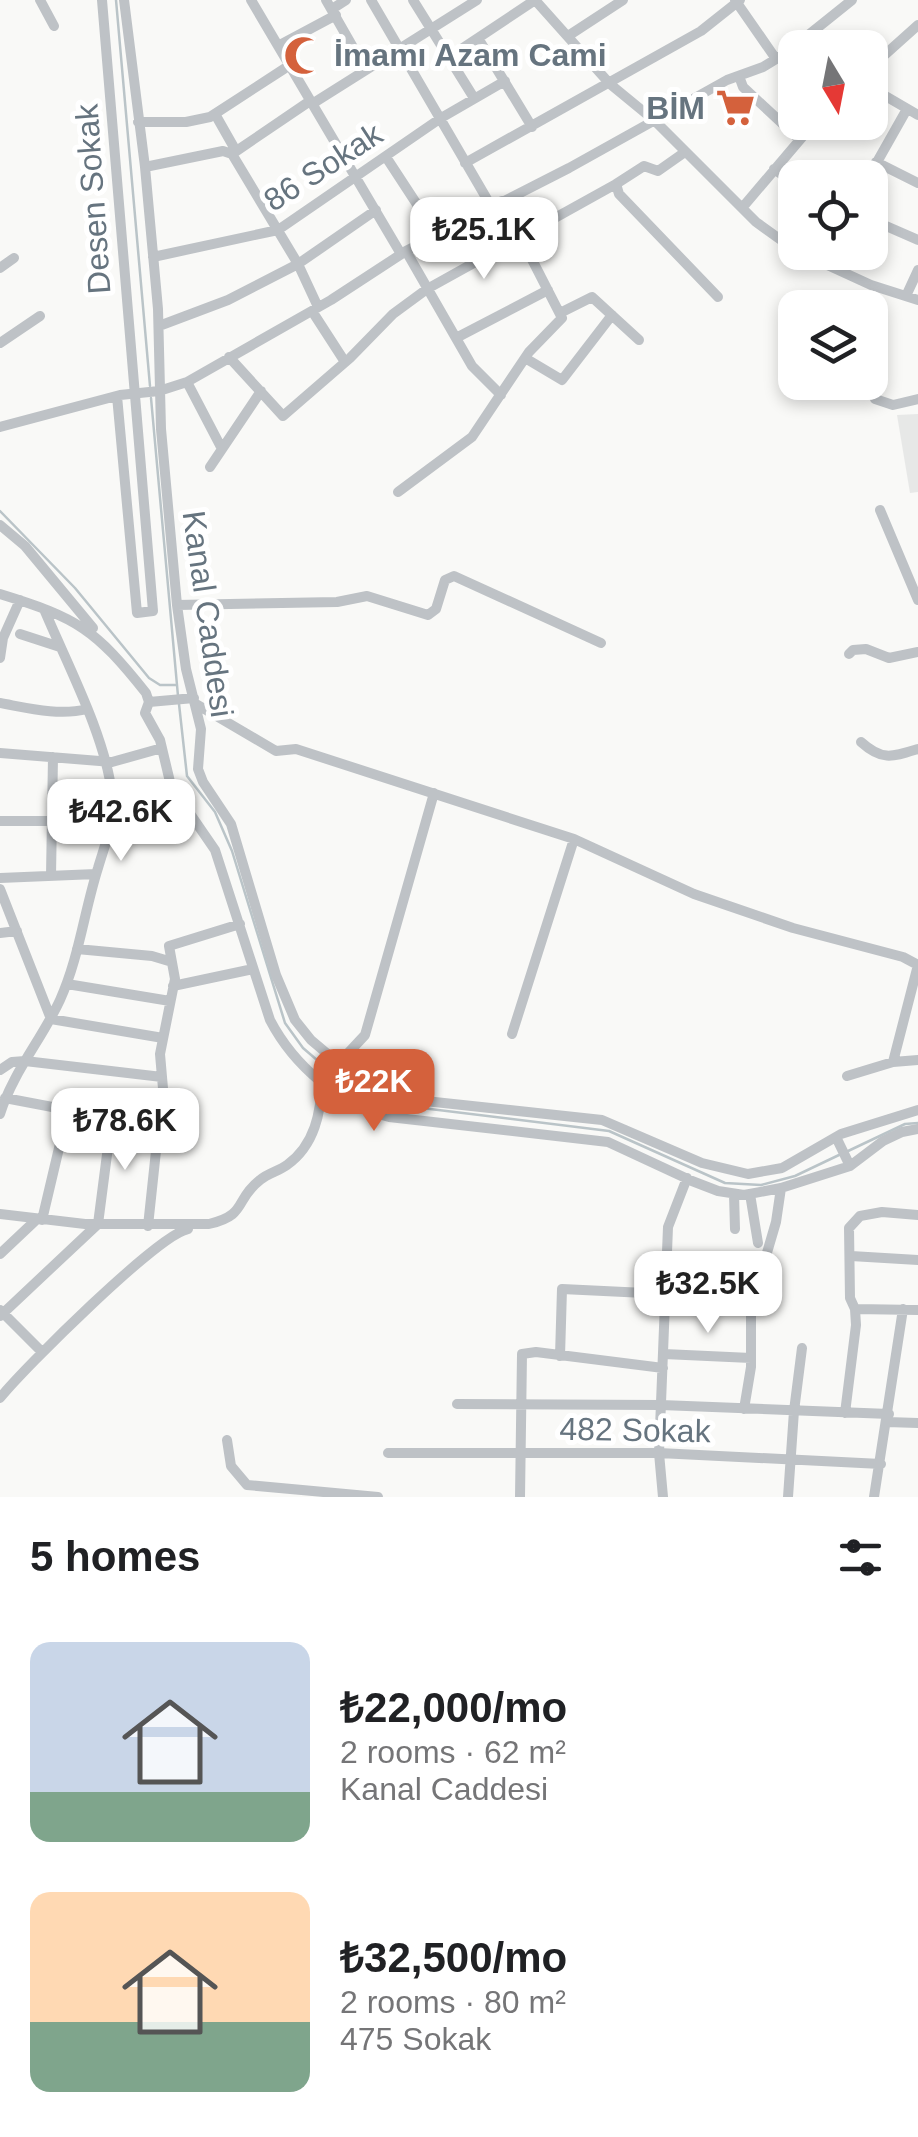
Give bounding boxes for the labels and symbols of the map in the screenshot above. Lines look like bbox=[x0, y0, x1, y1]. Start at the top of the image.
north arrow bbox=[778, 30, 888, 140]
mosque icon: İmamı Azam Cami bbox=[283, 34, 325, 76]
place label: İmamı Azam Cami bbox=[334, 37, 607, 73]
supermarket icon: BİM bbox=[714, 87, 756, 129]
place label: BİM bbox=[646, 90, 705, 126]
street label: Desen Sokak bbox=[68, 102, 118, 295]
street label: 86 Sokak bbox=[257, 115, 390, 218]
pin: ₺25.1K bbox=[403, 197, 565, 282]
street label: Kanal Caddesi bbox=[176, 508, 240, 720]
pin: ₺42.6K bbox=[40, 779, 202, 864]
pin: ₺22K bbox=[315, 1049, 433, 1134]
pin: ₺78.6K bbox=[44, 1088, 206, 1173]
pin: ₺32.5K bbox=[627, 1251, 789, 1336]
street label: 482 Sokak bbox=[559, 1411, 712, 1449]

